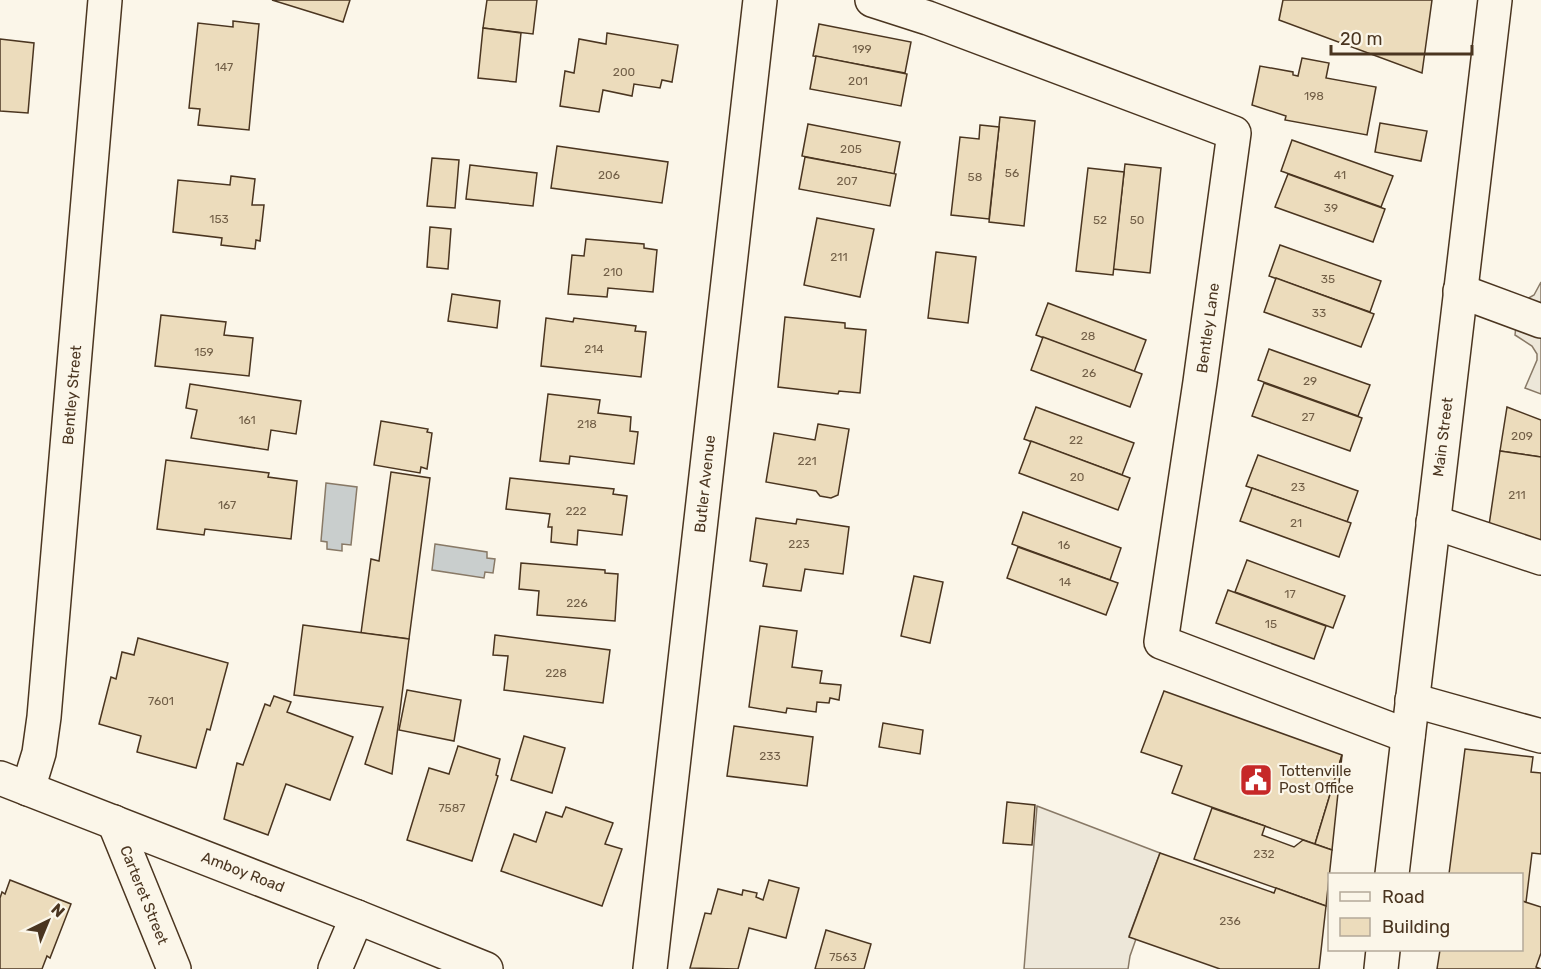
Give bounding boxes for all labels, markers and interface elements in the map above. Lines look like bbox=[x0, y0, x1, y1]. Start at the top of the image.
scale bar bbox=[1331, 18, 1472, 56]
text: 20 m bbox=[1340, 28, 1382, 50]
house number: 199 bbox=[852, 42, 872, 56]
house number: 147 bbox=[215, 60, 233, 74]
house number: 200 bbox=[613, 65, 635, 79]
house number: 201 bbox=[848, 74, 868, 88]
house number: 198 bbox=[1304, 89, 1324, 103]
house number: 205 bbox=[840, 142, 862, 156]
house number: 56 bbox=[1005, 166, 1019, 180]
house number: 206 bbox=[598, 168, 620, 182]
house number: 41 bbox=[1334, 168, 1346, 182]
house number: 58 bbox=[968, 170, 982, 184]
house number: 207 bbox=[837, 174, 857, 188]
house number: 39 bbox=[1324, 201, 1338, 215]
house number: 153 bbox=[209, 212, 229, 226]
house number: 52 bbox=[1093, 213, 1107, 227]
house number: 50 bbox=[1130, 213, 1144, 227]
house number: 211 bbox=[830, 250, 848, 264]
house number: 210 bbox=[603, 265, 623, 279]
house number: 35 bbox=[1321, 272, 1335, 286]
street label: Bentley Lane bbox=[1193, 282, 1223, 374]
house number: 33 bbox=[1312, 306, 1326, 320]
house number: 28 bbox=[1081, 329, 1095, 343]
house number: 214 bbox=[584, 342, 604, 356]
street label: Bentley Street bbox=[59, 344, 85, 446]
house number: 159 bbox=[194, 345, 214, 359]
house number: 26 bbox=[1082, 366, 1096, 380]
house number: 29 bbox=[1303, 374, 1317, 388]
street label: Main Street bbox=[1429, 396, 1457, 478]
house number: 27 bbox=[1301, 410, 1315, 424]
house number: 161 bbox=[238, 413, 256, 427]
house number: 218 bbox=[577, 417, 597, 431]
house number: 209 bbox=[1511, 429, 1533, 443]
house number: 22 bbox=[1069, 433, 1083, 447]
street label: Butler Avenue bbox=[691, 434, 719, 534]
house number: 221 bbox=[797, 454, 817, 468]
house number: 20 bbox=[1070, 470, 1084, 484]
house number: 23 bbox=[1291, 480, 1305, 494]
house number: 211 bbox=[1508, 488, 1526, 502]
house number: 167 bbox=[218, 498, 236, 512]
house number: 222 bbox=[565, 504, 587, 518]
house number: 21 bbox=[1290, 516, 1302, 530]
house number: 223 bbox=[788, 537, 810, 551]
house number: 16 bbox=[1058, 538, 1070, 552]
house number: 14 bbox=[1059, 575, 1072, 589]
house number: 17 bbox=[1284, 587, 1296, 601]
house number: 226 bbox=[566, 596, 588, 610]
house number: 15 bbox=[1265, 617, 1277, 631]
house number: 228 bbox=[545, 666, 567, 680]
house number: 7601 bbox=[148, 694, 174, 708]
house number: 233 bbox=[759, 749, 781, 763]
public building icon: Tottenville Post Office bbox=[1238, 762, 1274, 798]
place label: Tottenville Post Office bbox=[1279, 762, 1354, 797]
house number: 7587 bbox=[438, 801, 466, 815]
street label: Carteret Street bbox=[116, 843, 172, 947]
house number: 232 bbox=[1253, 847, 1275, 861]
street label: Amboy Road bbox=[199, 848, 287, 896]
legend bbox=[1328, 873, 1523, 951]
text: Road bbox=[1382, 886, 1425, 908]
north arrow bbox=[18, 891, 78, 951]
text: N bbox=[47, 900, 69, 921]
house number: 236 bbox=[1219, 914, 1241, 928]
text: Building bbox=[1382, 916, 1450, 938]
house number: 7563 bbox=[829, 950, 857, 964]

